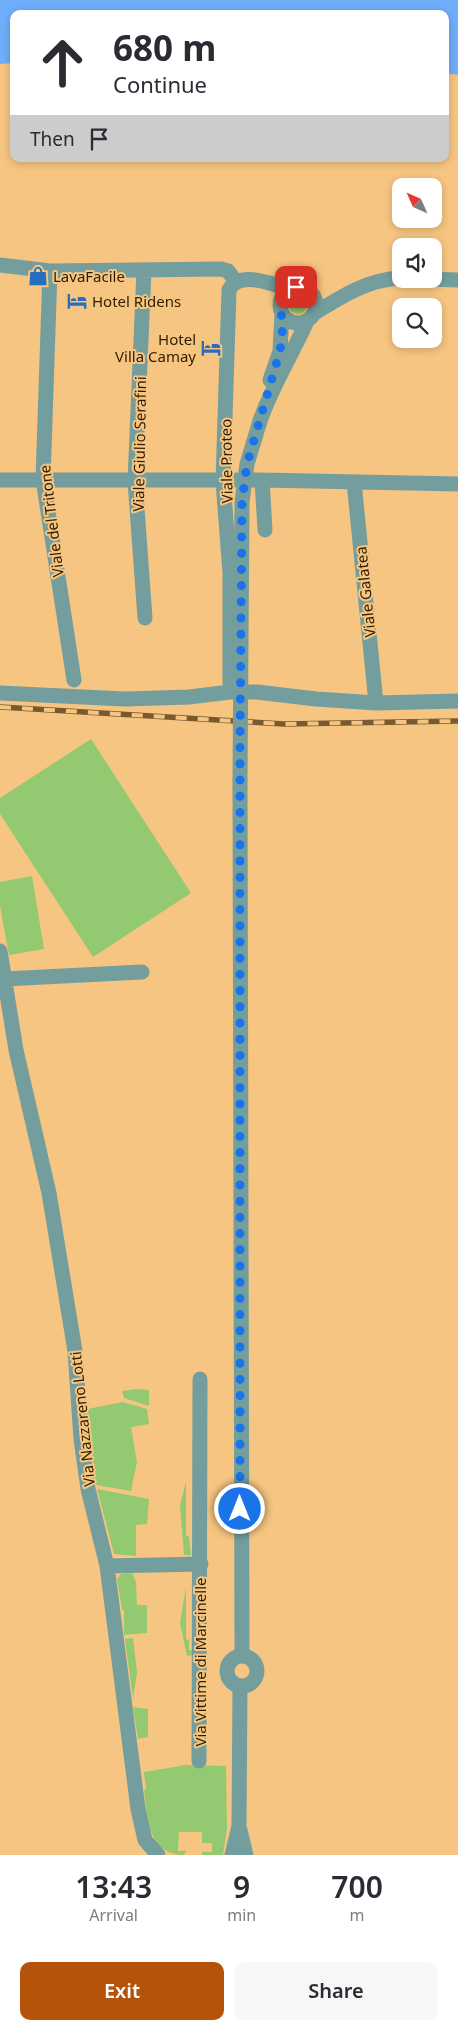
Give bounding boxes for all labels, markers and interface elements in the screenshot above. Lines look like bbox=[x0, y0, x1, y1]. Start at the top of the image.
text: 680 m bbox=[113, 24, 216, 71]
icon: ahead bbox=[30, 30, 95, 95]
text: Continue bbox=[113, 69, 207, 99]
icon: arrive bbox=[85, 125, 113, 153]
text: Then bbox=[30, 126, 75, 152]
north arrow bbox=[392, 178, 442, 228]
map controls bbox=[392, 178, 442, 348]
button: sound bbox=[392, 238, 442, 288]
shop icon: LavaFacile bbox=[27, 265, 49, 287]
place label: LavaFacile bbox=[53, 266, 125, 286]
pin bbox=[275, 266, 317, 308]
icon: arrive bbox=[282, 273, 310, 301]
hotel icon: Hotel Ridens bbox=[66, 290, 88, 312]
place label: Hotel Ridens bbox=[92, 291, 181, 311]
button: search bbox=[392, 298, 442, 348]
place label: Hotel Villa Camay bbox=[115, 329, 196, 366]
hotel icon: Hotel Villa Camay bbox=[200, 337, 222, 359]
street label: Viale Giulio Serafini bbox=[128, 376, 150, 512]
street label: Viale Proteo bbox=[215, 419, 237, 503]
street label: Viale del Tritone bbox=[34, 464, 68, 578]
street label: Viale Galatea bbox=[350, 545, 380, 639]
street label: Via Nazzareno Lotti bbox=[65, 1350, 99, 1488]
position arrow bbox=[213, 1482, 265, 1534]
street label: Via Vittime di Marcinelle bbox=[190, 1577, 210, 1747]
text: 13:43 bbox=[75, 1866, 152, 1907]
text: 9 bbox=[233, 1866, 250, 1907]
text: 700 bbox=[331, 1866, 383, 1907]
text: Arrival bbox=[89, 1904, 138, 1926]
text: min bbox=[227, 1904, 256, 1926]
text: m bbox=[350, 1904, 365, 1926]
button: Exit bbox=[20, 1962, 224, 2020]
button: Share bbox=[234, 1962, 438, 2020]

